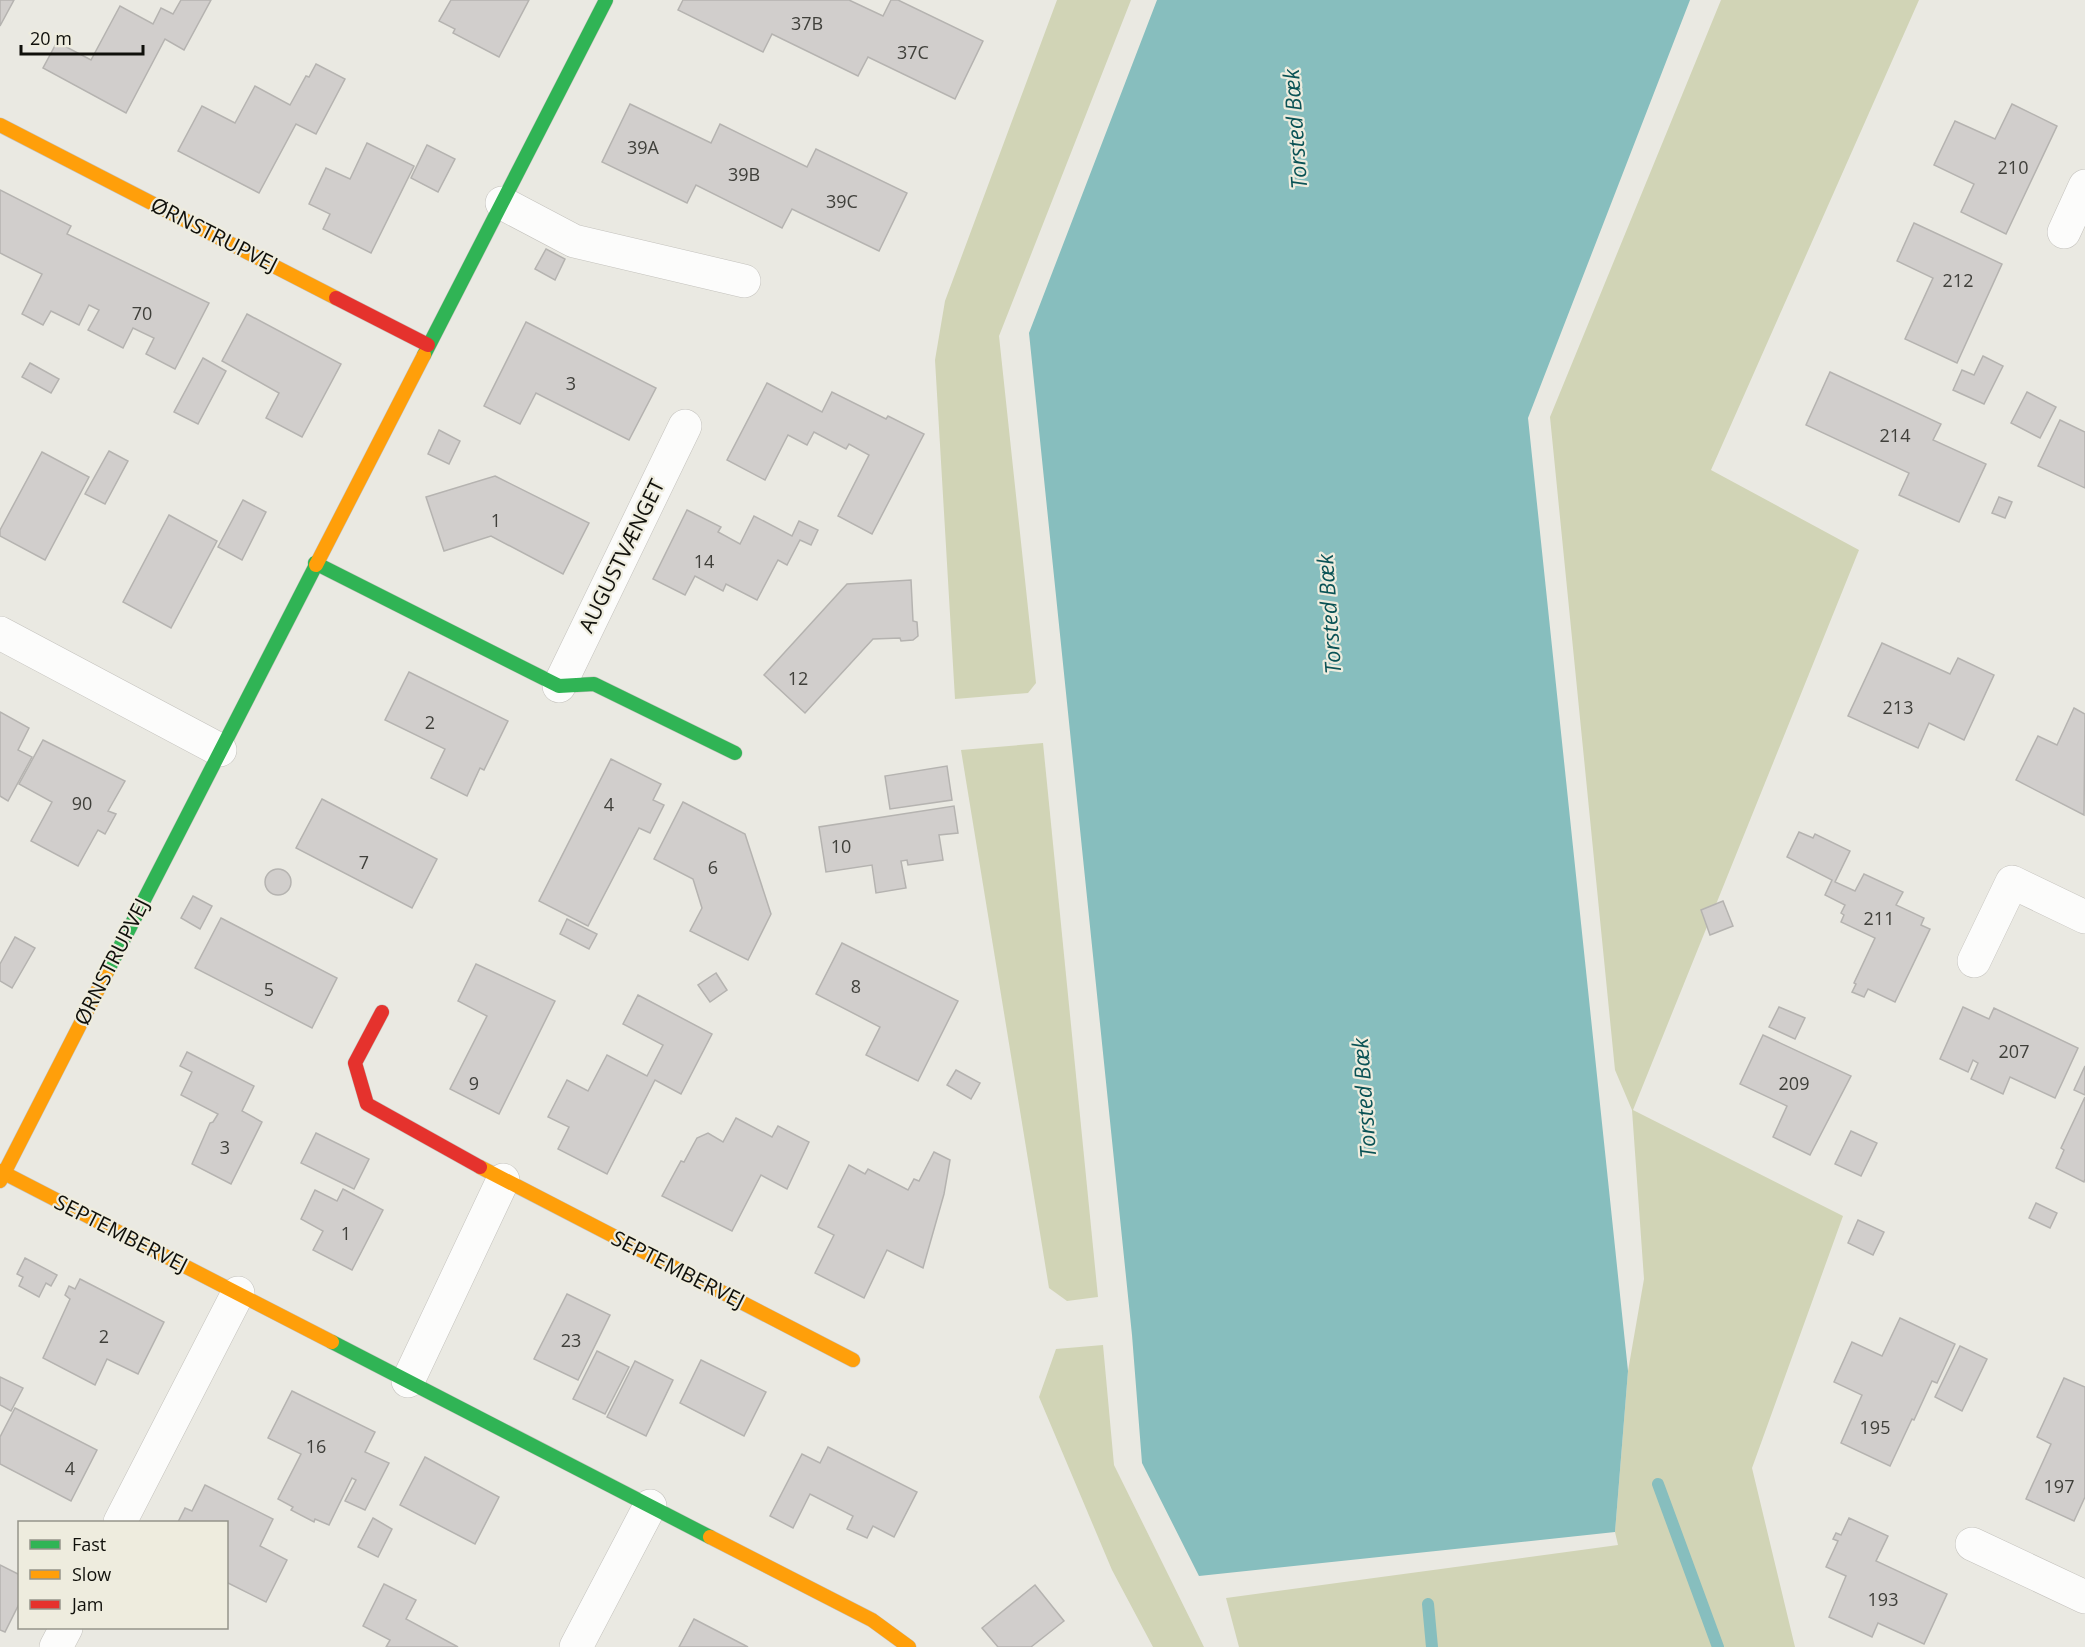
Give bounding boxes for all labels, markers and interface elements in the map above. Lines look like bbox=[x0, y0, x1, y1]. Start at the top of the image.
house number: 37B bbox=[791, 11, 823, 35]
scale bar bbox=[21, 18, 142, 56]
text: 20 m bbox=[30, 26, 72, 50]
house number: 37C bbox=[897, 40, 929, 64]
water label: Torsted Bæk bbox=[1275, 67, 1313, 190]
house number: 39A bbox=[627, 135, 660, 159]
house number: 210 bbox=[1998, 155, 2028, 179]
house number: 39B bbox=[728, 162, 760, 186]
house number: 39C bbox=[826, 189, 858, 213]
street label: ØRNSTRUPVEJ bbox=[146, 190, 283, 278]
house number: 212 bbox=[1943, 268, 1973, 292]
house number: 70 bbox=[132, 301, 152, 325]
house number: 3 bbox=[566, 371, 576, 395]
house number: 214 bbox=[1880, 423, 1910, 447]
street label: AUGUSTVÆNGET bbox=[572, 474, 671, 637]
house number: 1 bbox=[491, 508, 501, 532]
house number: 14 bbox=[694, 549, 714, 573]
water label: Torsted Bæk bbox=[1309, 552, 1347, 675]
house number: 12 bbox=[788, 666, 808, 690]
house number: 213 bbox=[1883, 695, 1913, 719]
house number: 2 bbox=[425, 710, 435, 734]
house number: 90 bbox=[72, 791, 92, 815]
house number: 4 bbox=[604, 792, 614, 816]
house number: 10 bbox=[831, 834, 851, 858]
house number: 7 bbox=[359, 850, 369, 874]
house number: 6 bbox=[708, 855, 718, 879]
street label: ØRNSTRUPVEJ bbox=[67, 893, 155, 1030]
house number: 211 bbox=[1864, 906, 1894, 930]
house number: 8 bbox=[851, 974, 861, 998]
house number: 5 bbox=[264, 977, 274, 1001]
water label: Torsted Bæk bbox=[1344, 1036, 1382, 1159]
house number: 207 bbox=[1999, 1039, 2029, 1063]
house number: 9 bbox=[469, 1071, 479, 1095]
house number: 209 bbox=[1779, 1071, 1809, 1095]
house number: 3 bbox=[220, 1135, 230, 1159]
street label: SEPTEMBERVEJ bbox=[50, 1188, 193, 1279]
house number: 1 bbox=[341, 1221, 351, 1245]
street label: SEPTEMBERVEJ bbox=[607, 1224, 750, 1315]
house number: 2 bbox=[99, 1324, 109, 1348]
house number: 23 bbox=[561, 1328, 581, 1352]
house number: 195 bbox=[1860, 1415, 1890, 1439]
house number: 16 bbox=[306, 1434, 326, 1458]
house number: 4 bbox=[65, 1456, 75, 1480]
house number: 197 bbox=[2044, 1474, 2074, 1498]
legend bbox=[18, 1521, 228, 1629]
text: Fast bbox=[72, 1532, 106, 1556]
text: Slow bbox=[72, 1562, 111, 1586]
house number: 193 bbox=[1868, 1587, 1898, 1611]
text: Jam bbox=[70, 1592, 104, 1616]

